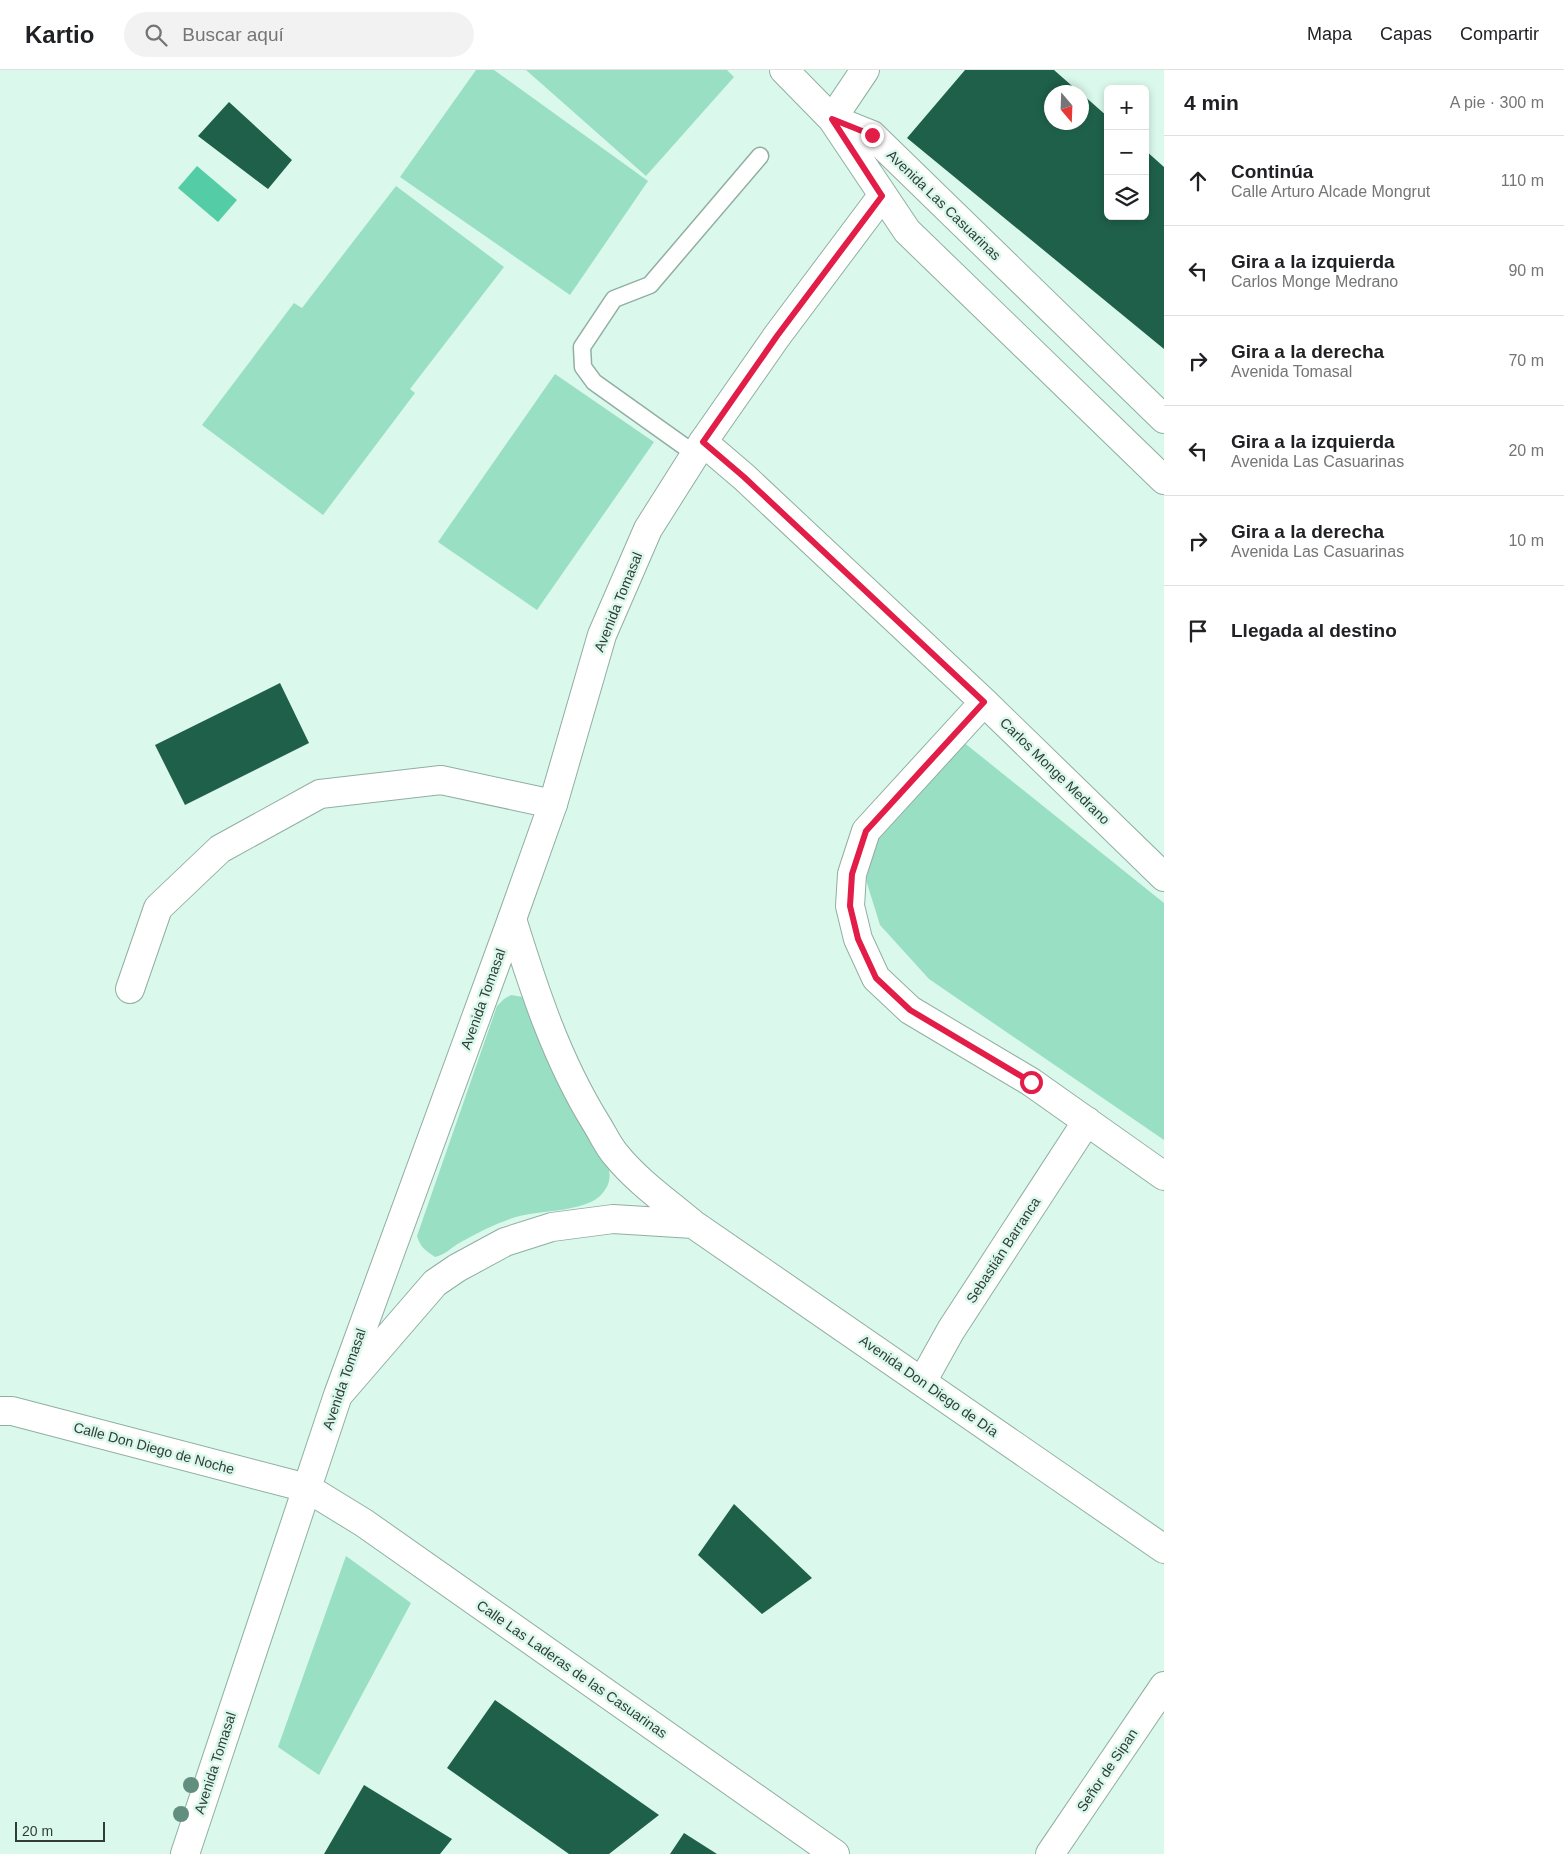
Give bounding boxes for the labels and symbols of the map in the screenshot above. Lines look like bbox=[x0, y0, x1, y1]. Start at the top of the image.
north arrow bbox=[1044, 85, 1089, 130]
route end bbox=[861, 124, 884, 147]
street label: Avenida Las Casuarinas bbox=[884, 147, 1004, 263]
street label: Avenida Tomasal bbox=[591, 550, 645, 654]
street label: Carlos Monge Medrano bbox=[997, 714, 1113, 828]
street label: Avenida Tomasal bbox=[457, 946, 509, 1052]
route start bbox=[1020, 1071, 1043, 1094]
street label: Sebastián Barranca bbox=[963, 1194, 1043, 1306]
street label: Avenida Tomasal bbox=[319, 1326, 369, 1432]
street label: Avenida Don Diego de Día bbox=[857, 1332, 1002, 1440]
street label: Calle Don Diego de Noche bbox=[72, 1419, 236, 1477]
street label: Calle Las Laderas de las Casuarinas bbox=[474, 1597, 670, 1741]
street label: Avenida Tomasal bbox=[191, 1710, 239, 1816]
street label: Señor de Sipan bbox=[1073, 1726, 1141, 1814]
scale bar bbox=[15, 1819, 105, 1842]

